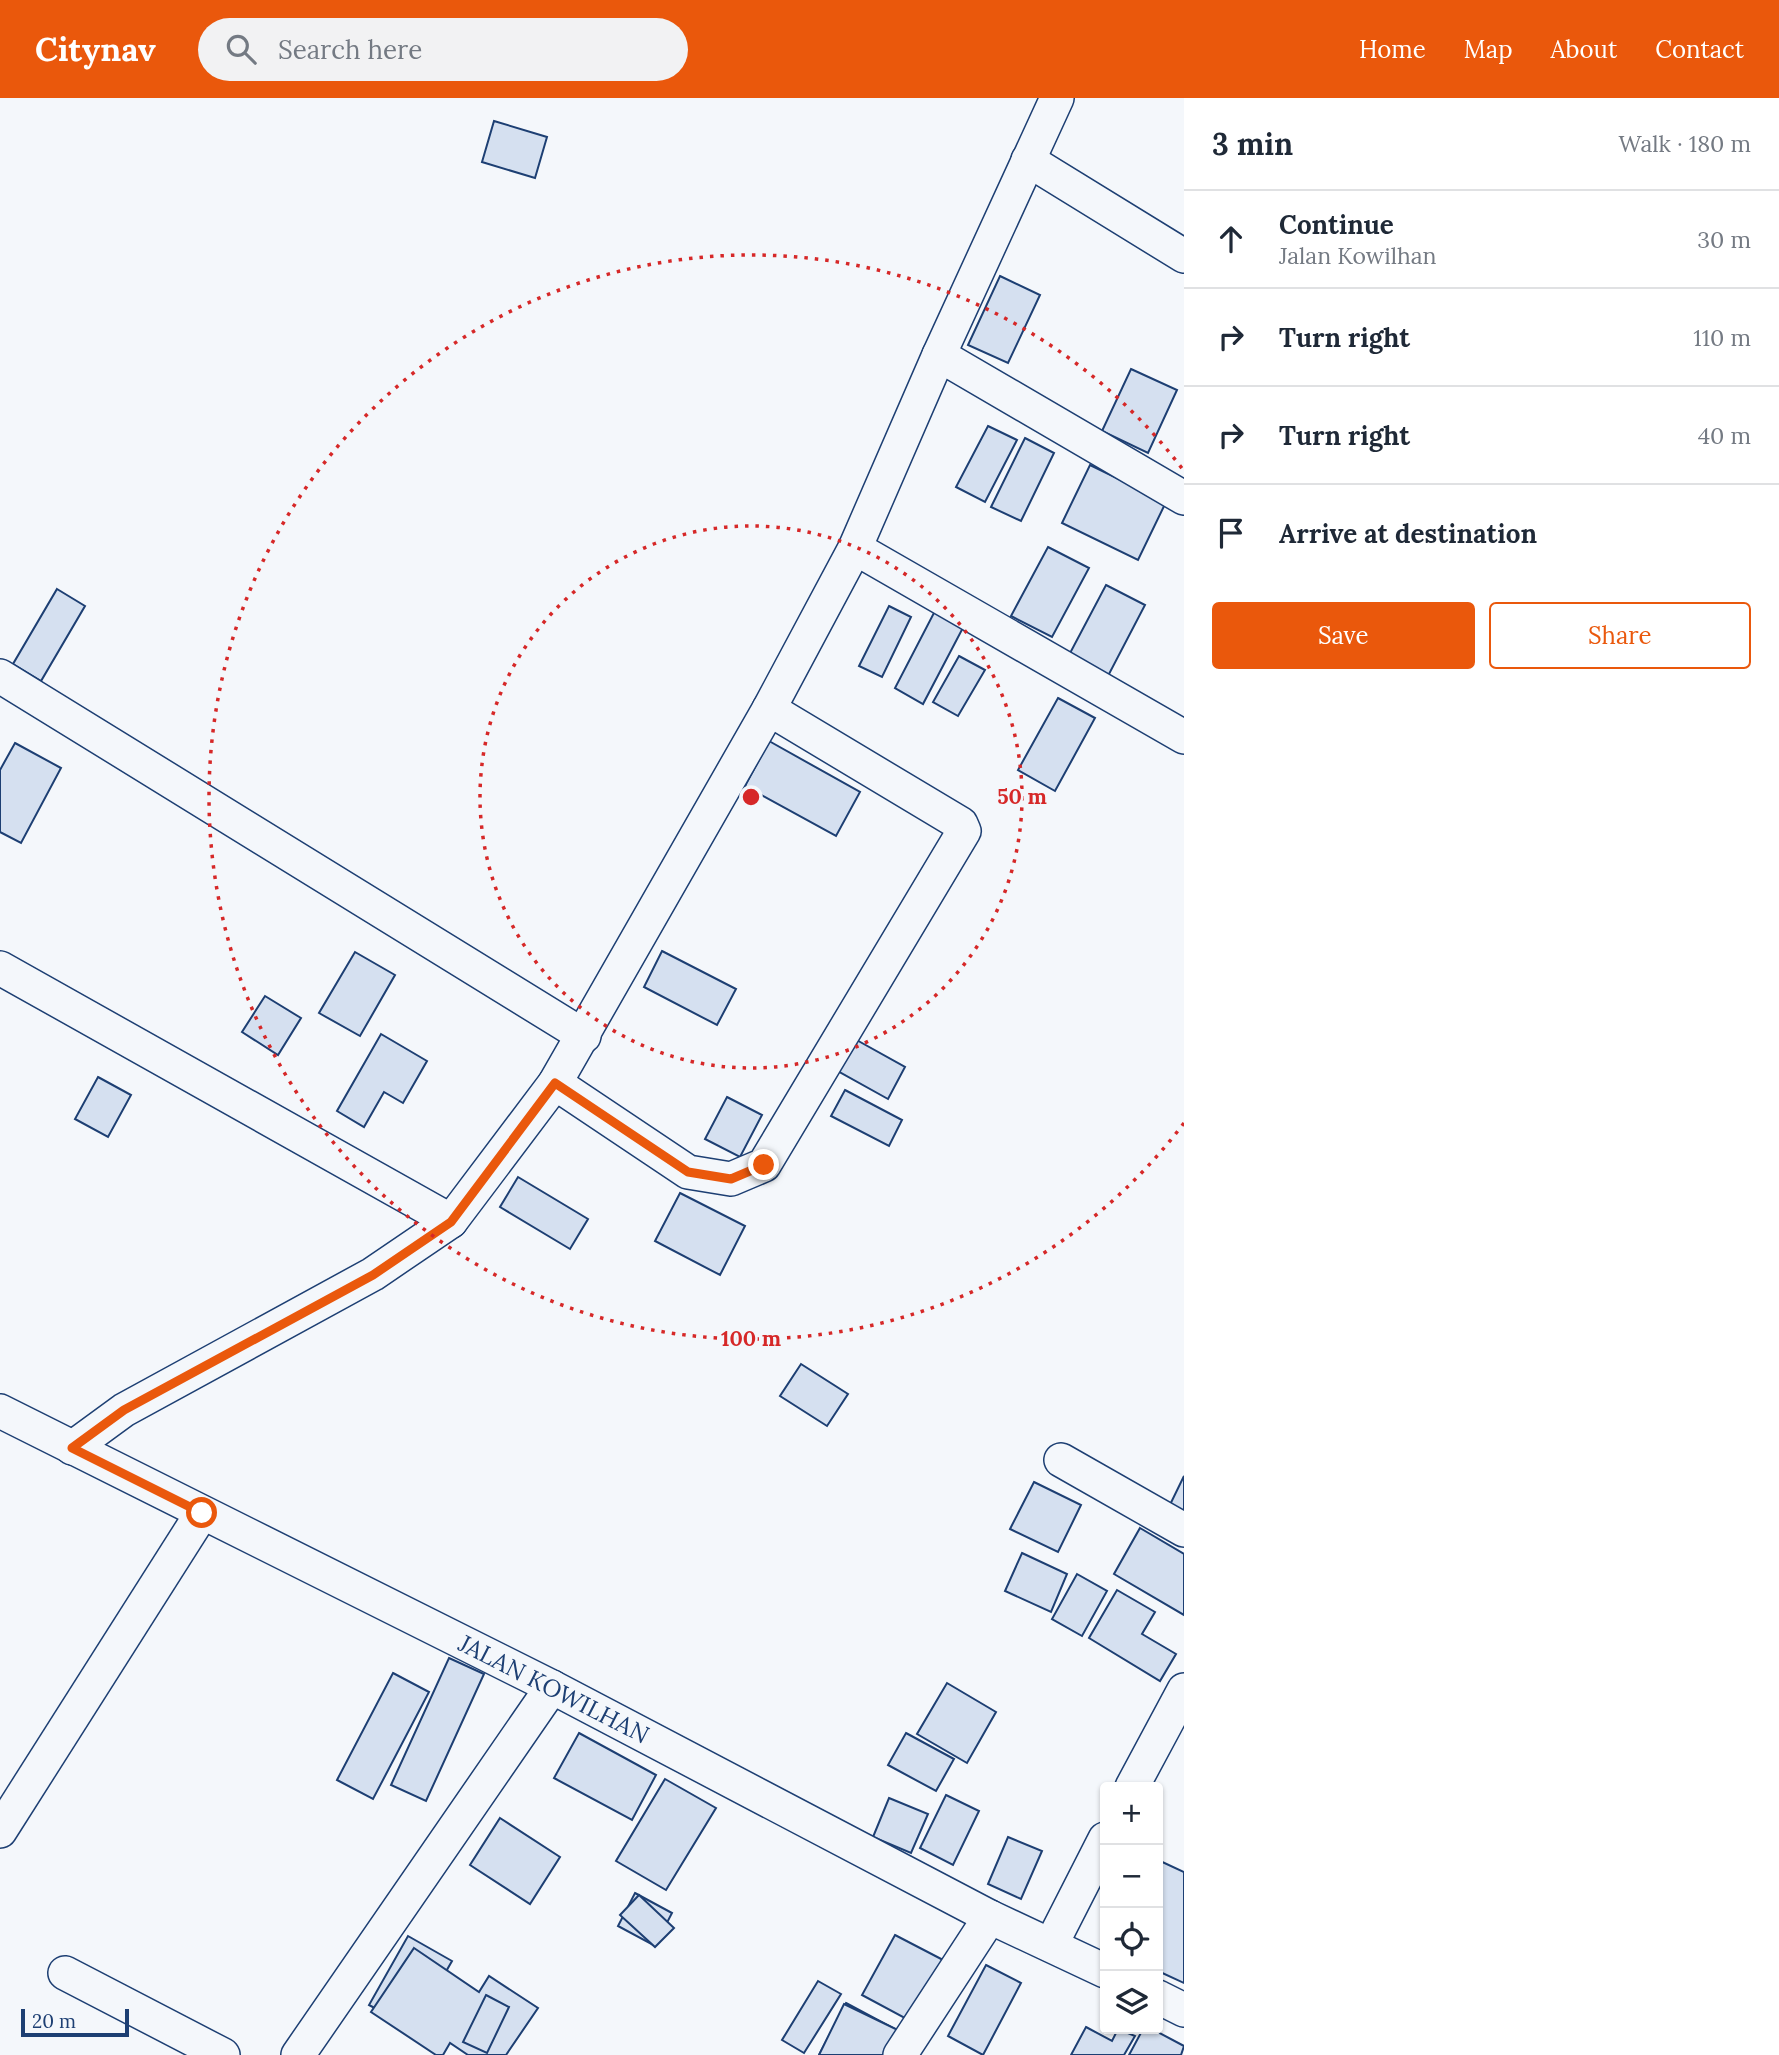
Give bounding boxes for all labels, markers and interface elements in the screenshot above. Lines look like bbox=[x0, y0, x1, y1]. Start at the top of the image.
search box bbox=[198, 18, 688, 81]
text: Citynav bbox=[35, 28, 156, 70]
icon: search bbox=[222, 30, 260, 68]
text: Search here bbox=[278, 33, 422, 66]
text: Home bbox=[1359, 34, 1426, 65]
text: Map bbox=[1464, 34, 1513, 65]
text: About bbox=[1551, 34, 1617, 65]
text: Contact bbox=[1655, 34, 1744, 65]
text: 3 min bbox=[1212, 125, 1293, 163]
text: Walk · 180 m bbox=[1618, 129, 1751, 158]
text: Continue bbox=[1279, 208, 1394, 241]
icon: ahead bbox=[1212, 220, 1250, 258]
text: 30 m bbox=[1697, 225, 1751, 254]
text: Jalan Kowilhan bbox=[1279, 241, 1437, 270]
icon: right bbox=[1212, 318, 1250, 356]
text: Turn right bbox=[1279, 321, 1410, 354]
text: 110 m bbox=[1693, 323, 1751, 352]
icon: right bbox=[1212, 416, 1250, 454]
text: Turn right bbox=[1279, 419, 1410, 452]
text: 40 m bbox=[1698, 421, 1751, 450]
icon: arrive bbox=[1212, 514, 1250, 552]
text: Arrive at destination bbox=[1279, 517, 1537, 550]
button: Save bbox=[1212, 602, 1475, 669]
button: Share bbox=[1489, 602, 1751, 669]
text: 50 m bbox=[997, 783, 1047, 810]
centre of rings bbox=[739, 785, 763, 809]
route end bbox=[748, 1149, 779, 1180]
text: 100 m bbox=[721, 1325, 781, 1352]
route start bbox=[186, 1497, 217, 1528]
street label: JALAN KOWILHAN bbox=[453, 1627, 654, 1750]
map controls bbox=[1100, 1782, 1163, 2034]
button: + bbox=[1100, 1782, 1163, 1845]
button: − bbox=[1100, 1845, 1163, 1908]
button: locate bbox=[1100, 1908, 1163, 1971]
button: layers bbox=[1100, 1971, 1163, 2034]
scale bar bbox=[21, 2006, 130, 2038]
text: 20 m bbox=[32, 2009, 76, 2033]

